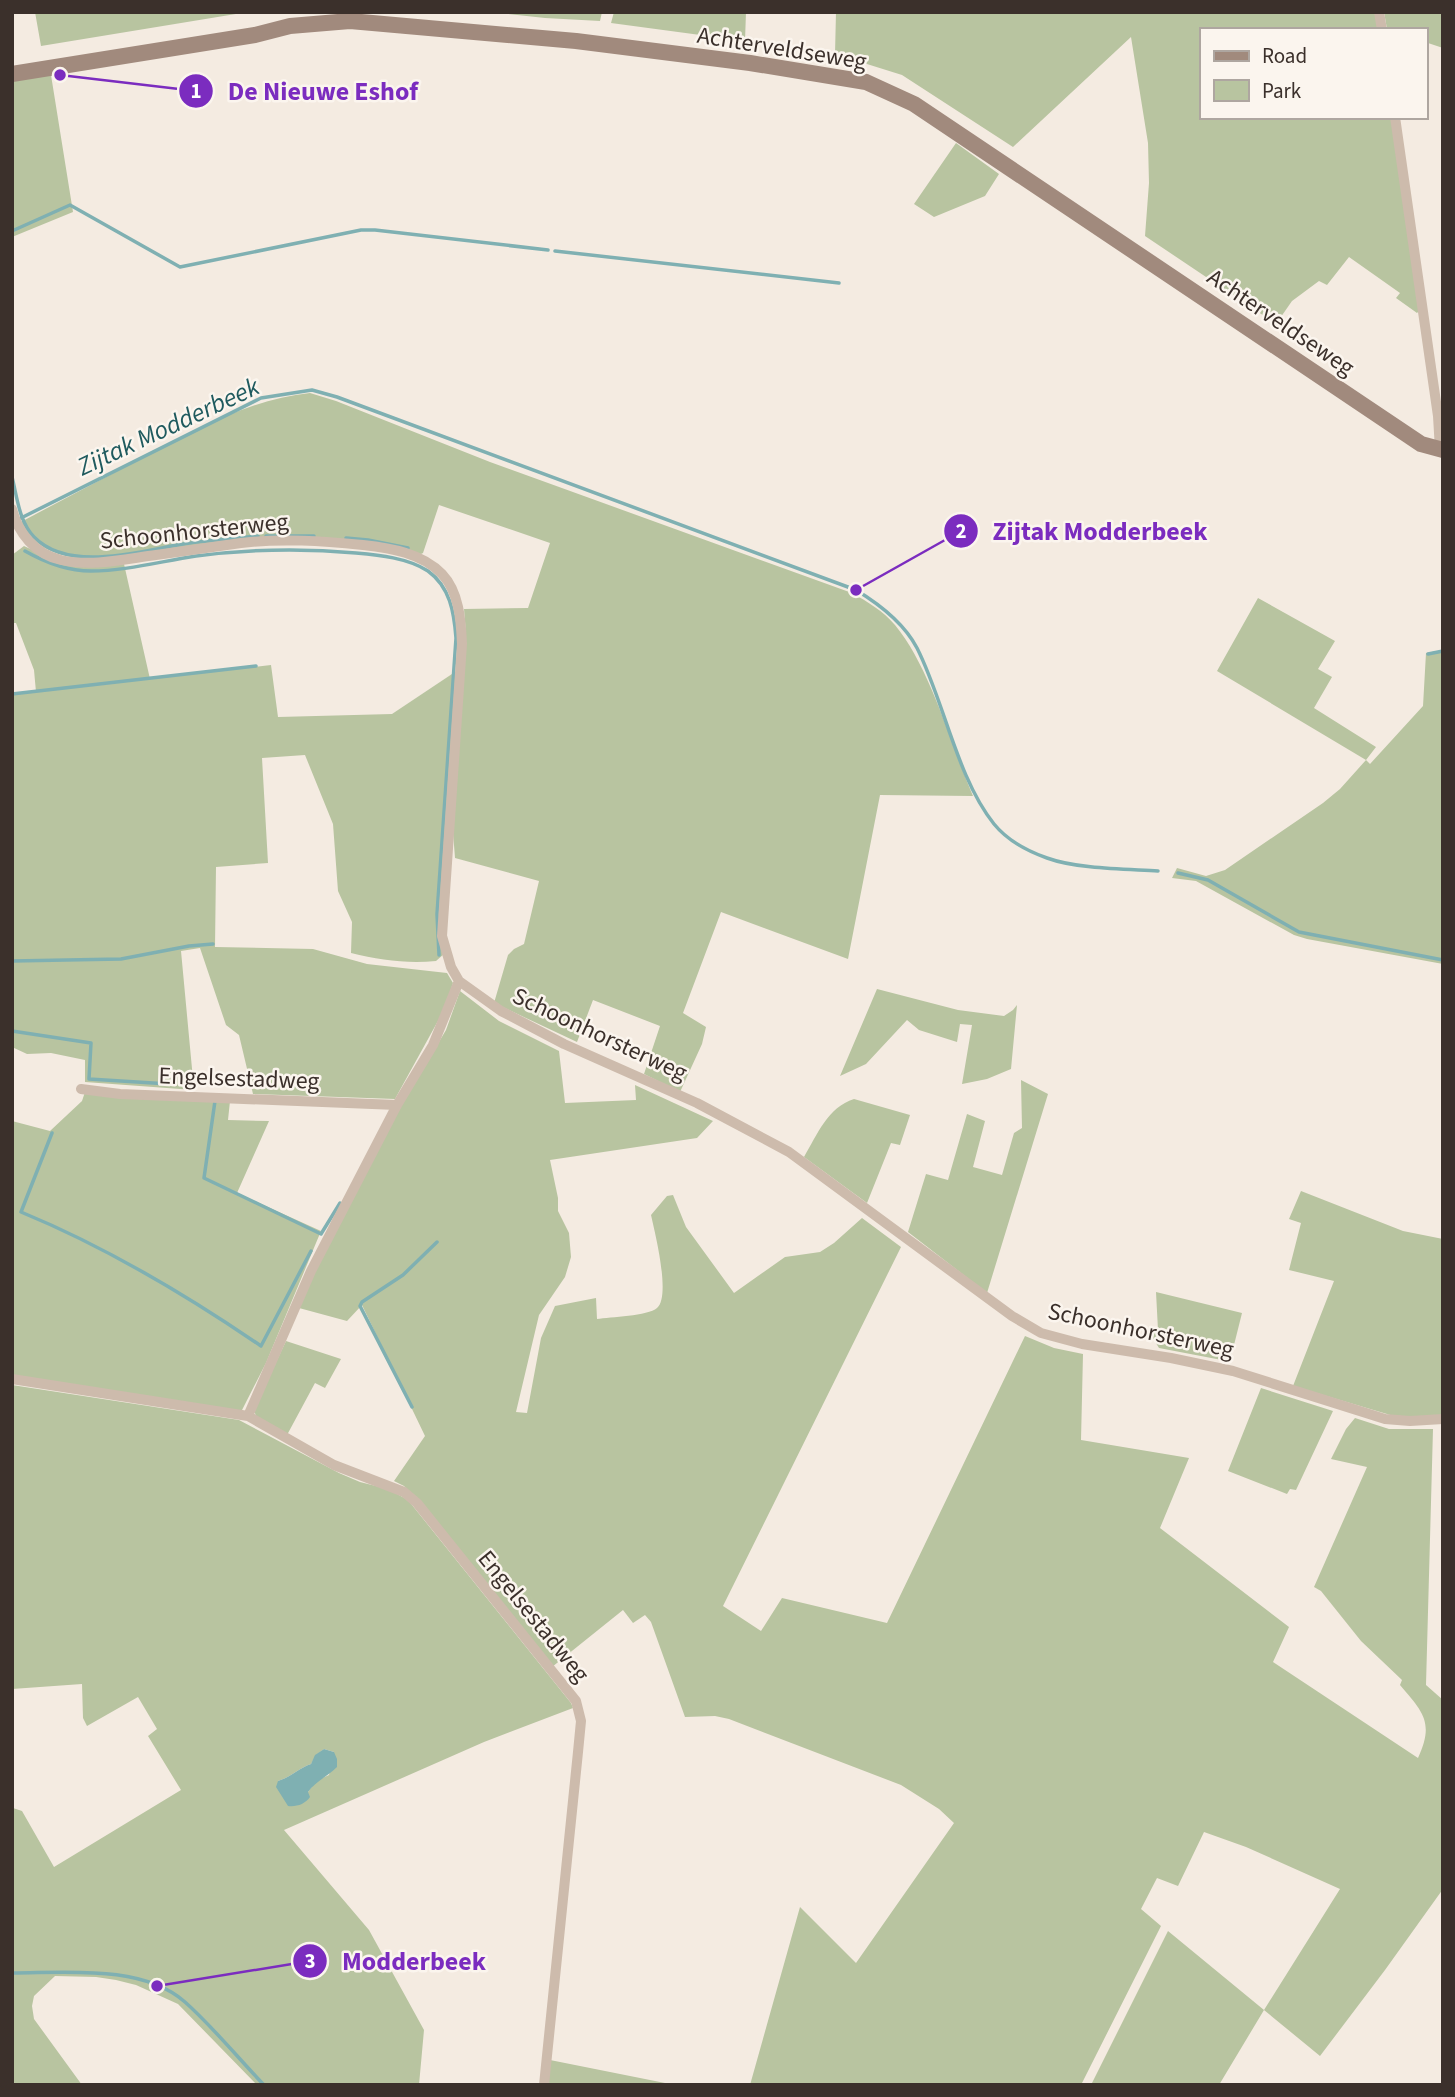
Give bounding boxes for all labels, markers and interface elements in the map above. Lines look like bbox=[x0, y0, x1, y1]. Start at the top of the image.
street label: Achterveldseweg bbox=[695, 18, 869, 79]
legend bbox=[1200, 28, 1427, 119]
text: Road bbox=[1262, 41, 1307, 71]
callout: De Nieuwe Eshof bbox=[178, 67, 432, 114]
text: De Nieuwe Eshof bbox=[228, 73, 419, 110]
text: 1 bbox=[190, 76, 202, 106]
text: Park bbox=[1262, 76, 1302, 106]
street label: Achterveldseweg bbox=[1200, 260, 1361, 385]
water label: Zijtak Modderbeek bbox=[70, 368, 266, 485]
street label: Schoonhorsterweg bbox=[98, 504, 290, 559]
callout: Zijtak Modderbeek bbox=[943, 508, 1221, 555]
text: Zijtak Modderbeek bbox=[993, 513, 1208, 550]
text: 2 bbox=[955, 516, 967, 546]
street label: Schoonhorsterweg bbox=[507, 979, 693, 1090]
street label: Engelsestadweg bbox=[158, 1058, 320, 1099]
street label: Schoonhorsterweg bbox=[1045, 1294, 1237, 1367]
street label: Engelsestadweg bbox=[469, 1543, 598, 1690]
callout: Modderbeek bbox=[293, 1937, 500, 1984]
text: Modderbeek bbox=[342, 1943, 487, 1980]
text: 3 bbox=[304, 1946, 316, 1976]

